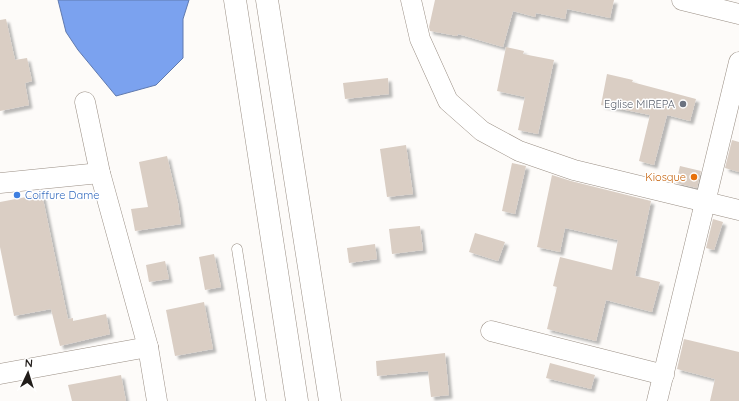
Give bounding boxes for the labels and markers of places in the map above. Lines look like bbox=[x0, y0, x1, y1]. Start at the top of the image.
place label: Eglise MIREPA bbox=[604, 97, 675, 111]
marker: Eglise MIREPA bbox=[678, 99, 688, 109]
place label: Kiosque bbox=[645, 170, 686, 184]
marker: Kiosque bbox=[689, 172, 699, 182]
place label: Coiffure Dame bbox=[25, 188, 99, 202]
marker: Coiffure Dame bbox=[12, 190, 22, 200]

